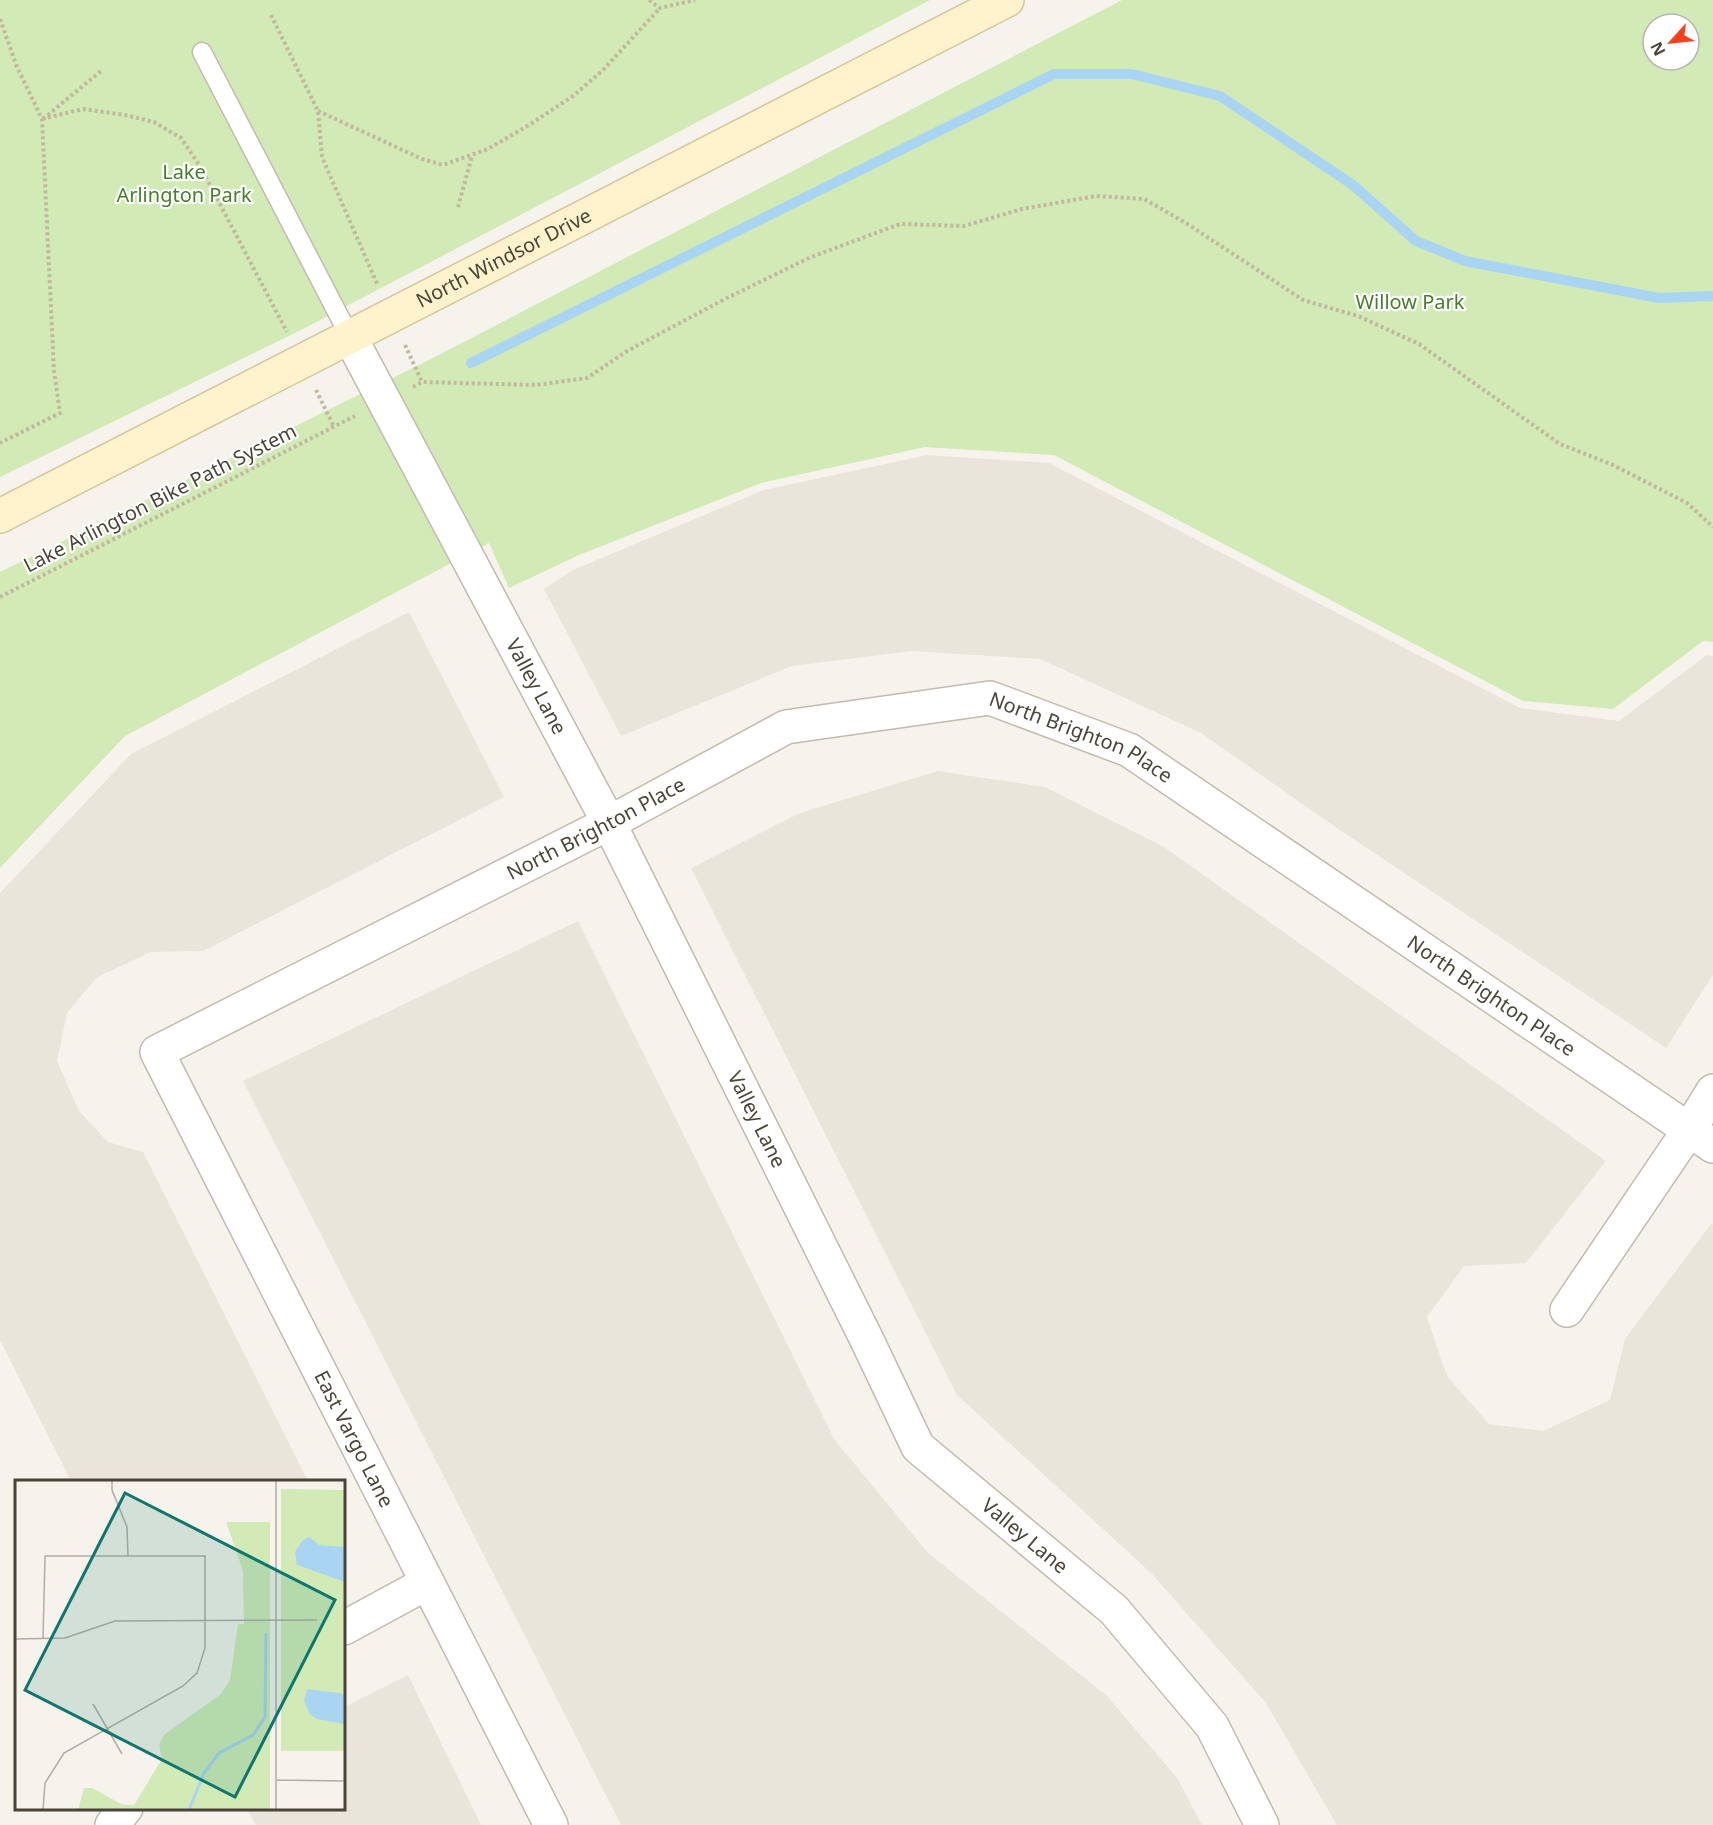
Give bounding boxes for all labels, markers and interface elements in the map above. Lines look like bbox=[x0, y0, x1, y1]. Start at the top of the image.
north arrow bbox=[1641, 12, 1701, 72]
text: N bbox=[1645, 38, 1670, 60]
park label: Lake Arlington Park bbox=[116, 158, 252, 208]
street label: North Windsor Drive bbox=[411, 201, 596, 314]
park label: Willow Park bbox=[1356, 288, 1465, 315]
street label: Lake Arlington Bike Path System bbox=[19, 417, 301, 578]
street label: Valley Lane bbox=[500, 634, 573, 739]
street label: North Brighton Place bbox=[986, 685, 1178, 789]
street label: North Brighton Place bbox=[502, 770, 690, 886]
street label: North Brighton Place bbox=[1402, 929, 1581, 1062]
street label: Valley Lane bbox=[722, 1066, 793, 1172]
street label: East Vargo Lane bbox=[308, 1366, 401, 1512]
inset map bbox=[15, 1480, 345, 1810]
street label: Valley Lane bbox=[976, 1492, 1074, 1579]

